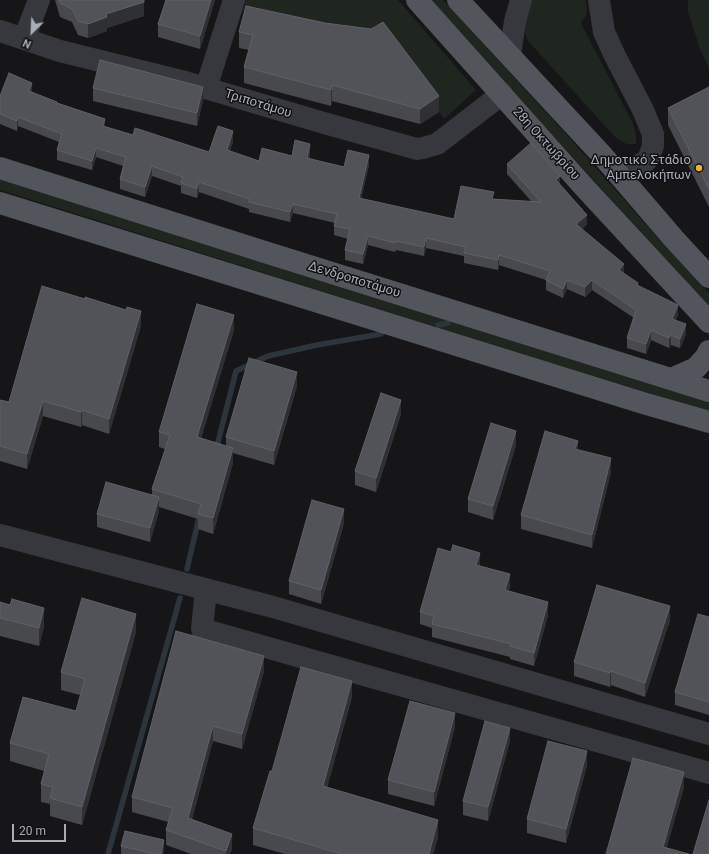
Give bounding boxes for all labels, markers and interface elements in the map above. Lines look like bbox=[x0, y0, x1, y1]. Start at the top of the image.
north arrow bbox=[12, 12, 52, 52]
text: N bbox=[21, 36, 33, 51]
street label: Τριποτάμου bbox=[223, 86, 293, 122]
street label: 28η Οκτωβρίου bbox=[509, 104, 583, 184]
place label: Δημοτικό Στάδιο Αμπελοκήπων bbox=[591, 153, 691, 184]
marker: Δημοτικό Στάδιο Αμπελοκήπων bbox=[694, 163, 704, 173]
street label: Δενδροποτάμου bbox=[306, 259, 402, 301]
scale bar bbox=[14, 816, 68, 842]
text: 20 m bbox=[19, 824, 46, 838]

